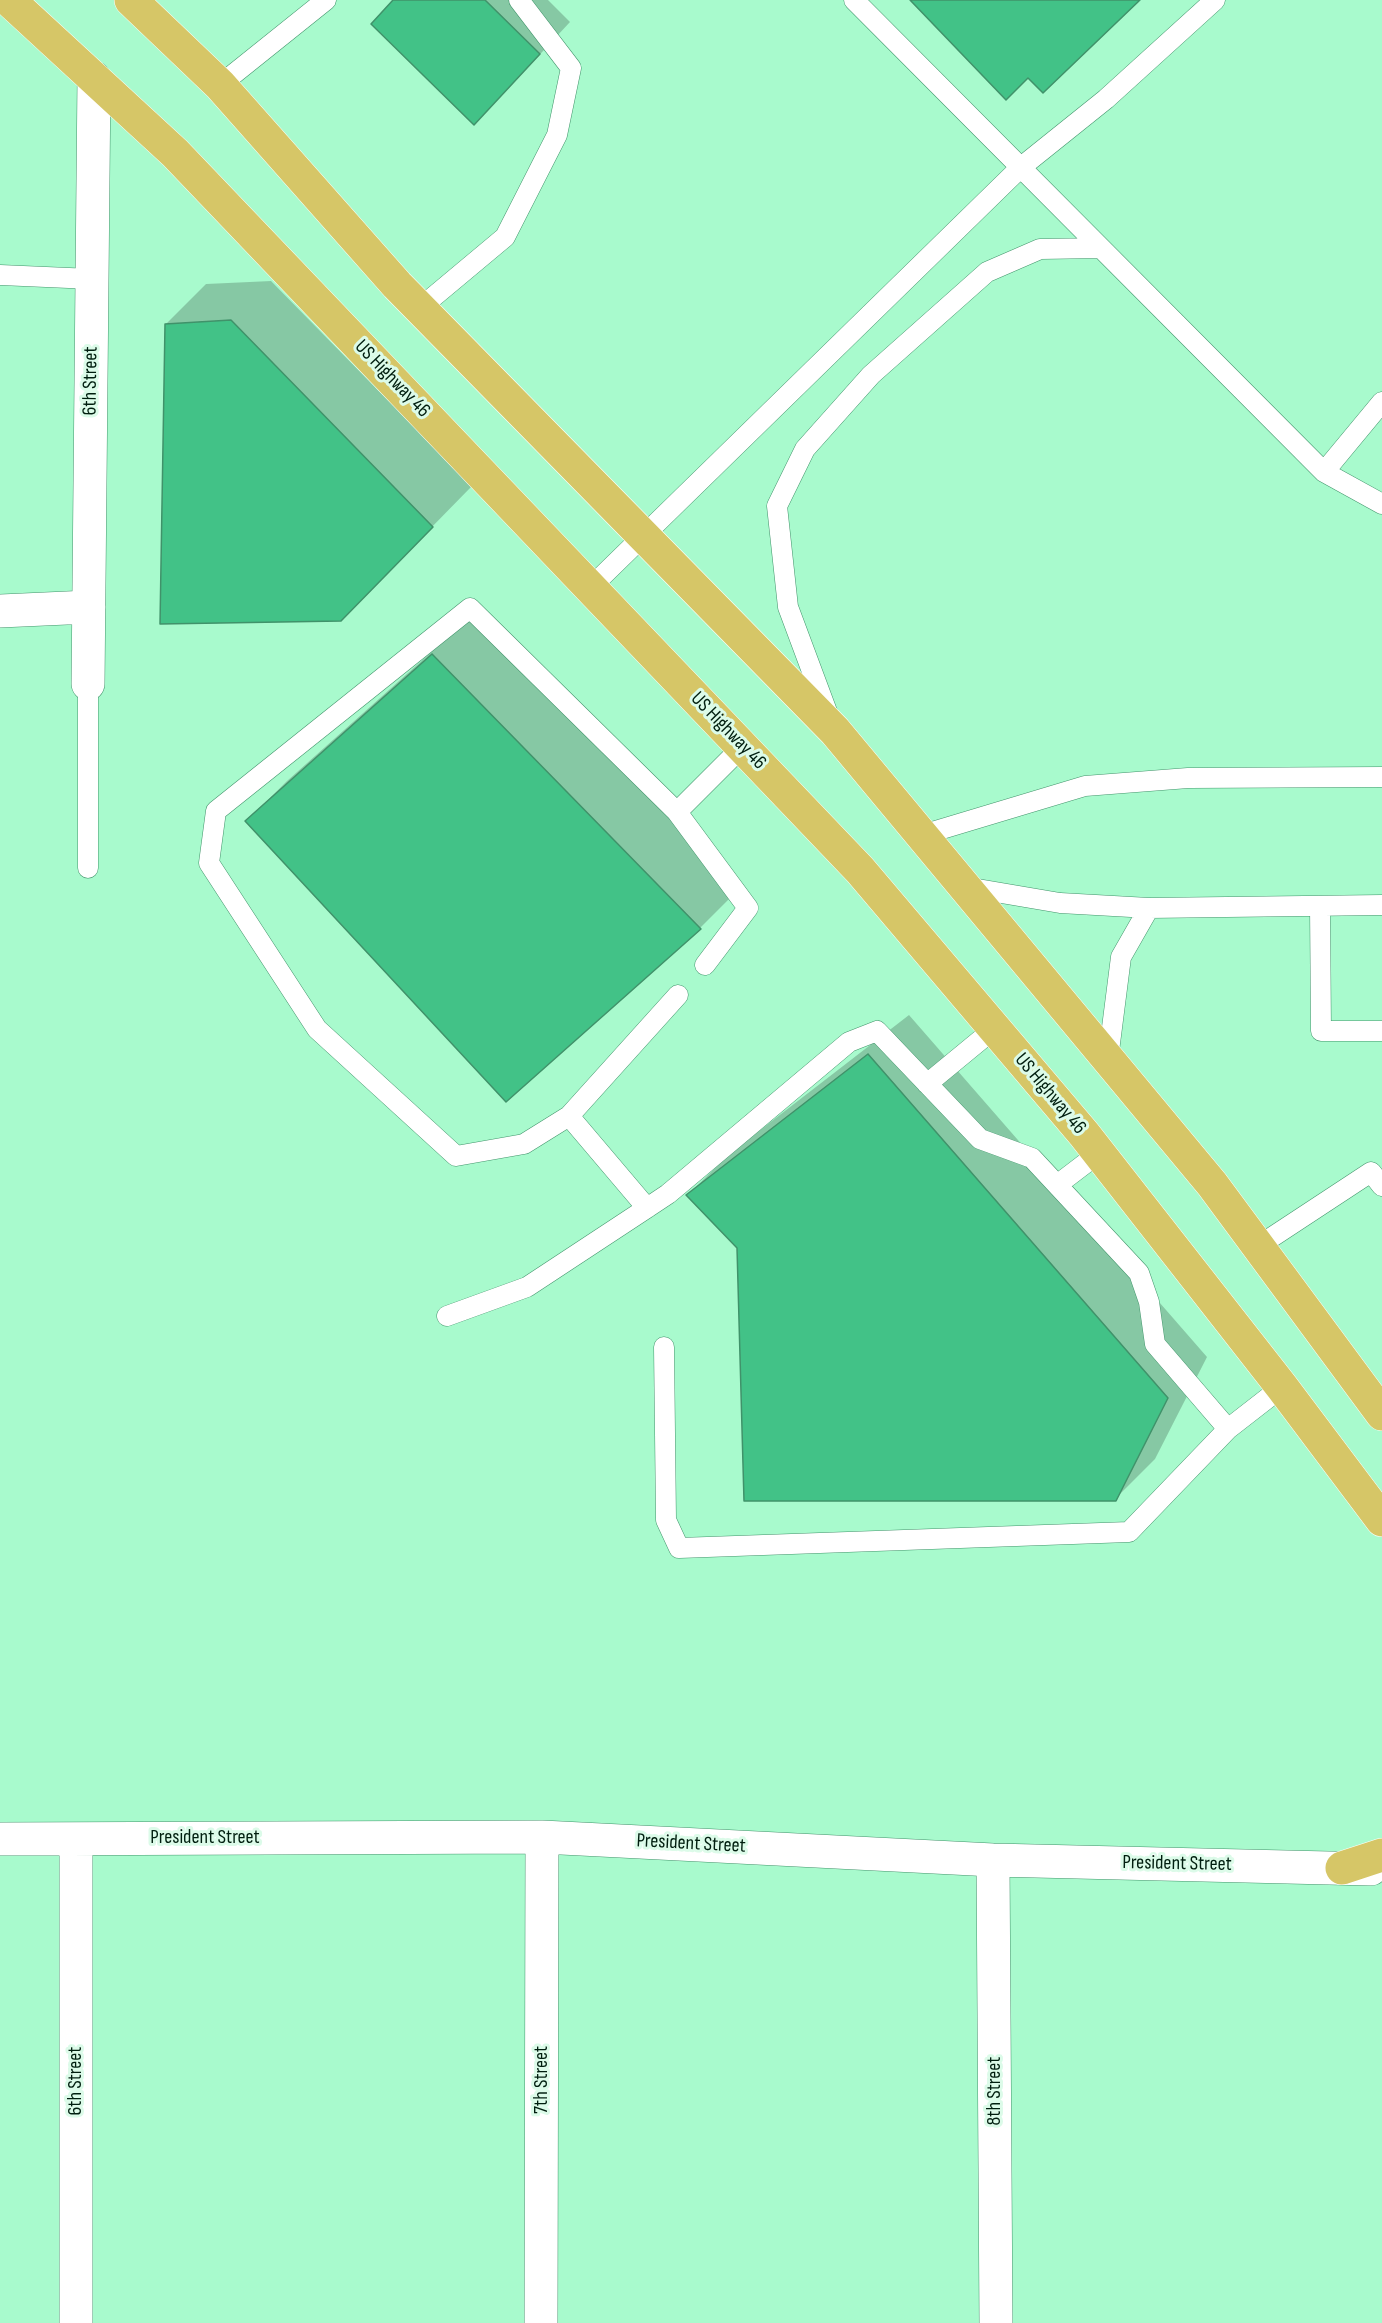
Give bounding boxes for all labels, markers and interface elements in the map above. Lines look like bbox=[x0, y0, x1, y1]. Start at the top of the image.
street label: US Highway 46 bbox=[349, 335, 435, 423]
street label: 6th Street bbox=[78, 346, 104, 416]
street label: US Highway 46 bbox=[685, 687, 771, 775]
street label: US Highway 46 bbox=[1009, 1049, 1091, 1139]
street label: President Street bbox=[150, 1826, 260, 1850]
street label: President Street bbox=[636, 1829, 746, 1859]
street label: President Street bbox=[1122, 1851, 1232, 1877]
street label: 7th Street bbox=[530, 2046, 554, 2114]
street label: 6th Street bbox=[64, 2047, 88, 2115]
street label: 8th Street bbox=[983, 2057, 1007, 2125]

